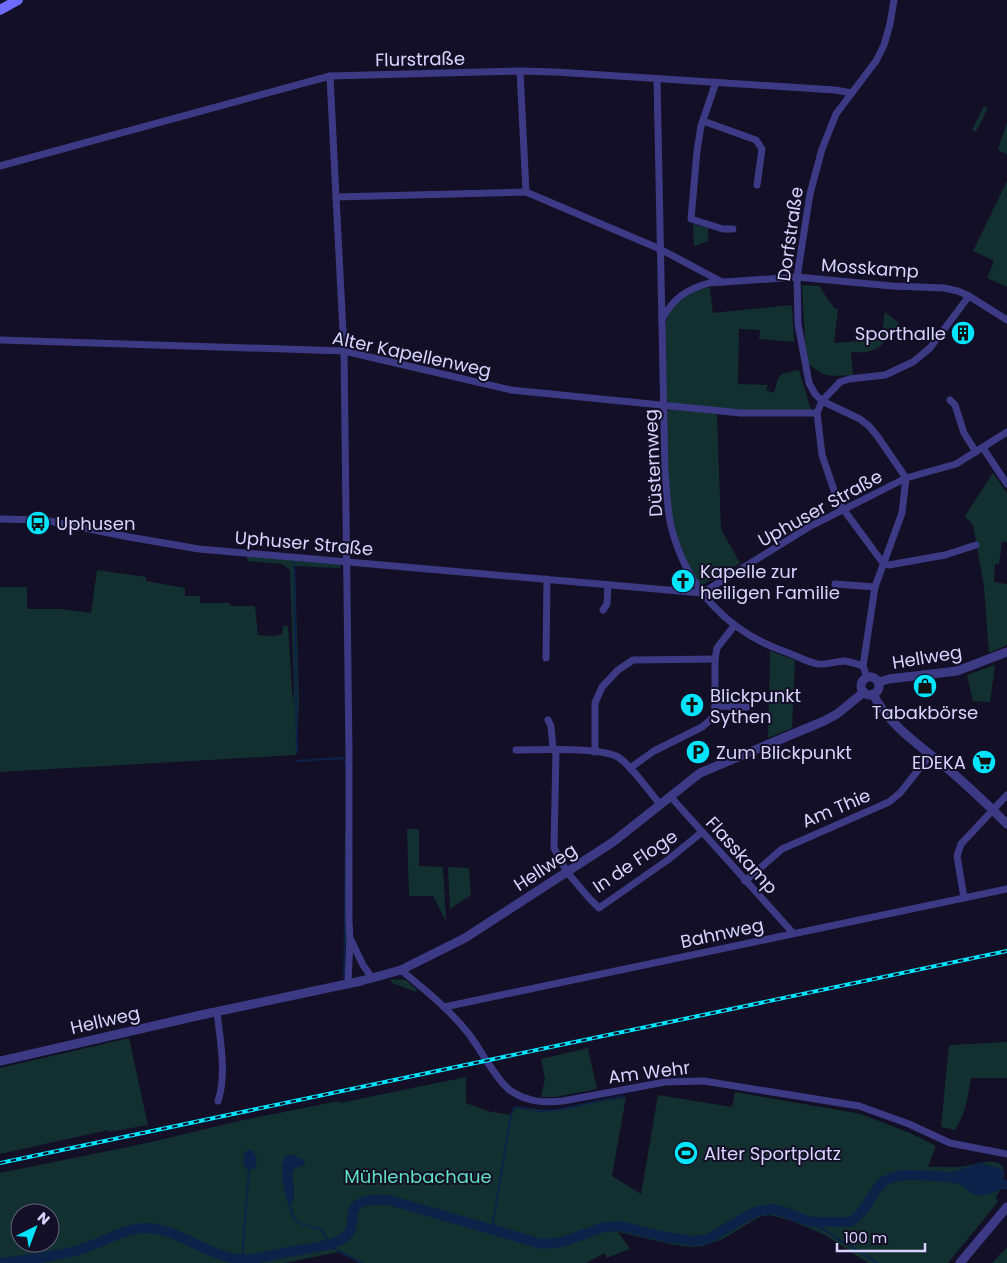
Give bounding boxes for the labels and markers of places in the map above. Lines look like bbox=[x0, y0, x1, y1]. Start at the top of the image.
building icon: Sporthalle bbox=[950, 320, 976, 346]
place label: Sporthalle bbox=[855, 321, 946, 346]
bus stop icon: Uphusen bbox=[25, 510, 51, 536]
place label: Uphusen bbox=[56, 511, 135, 536]
place label: Kapelle zur heiligen Familie bbox=[700, 559, 840, 605]
church icon: Kapelle zur heiligen Familie bbox=[670, 568, 696, 594]
shop icon: Tabakbörse bbox=[912, 673, 938, 699]
place label: Blickpunkt Sythen bbox=[710, 683, 801, 729]
church icon: Blickpunkt Sythen bbox=[679, 692, 705, 718]
place label: Tabakbörse bbox=[872, 700, 978, 725]
parking icon: Zum Blickpunkt bbox=[685, 739, 711, 765]
place label: Zum Blickpunkt bbox=[716, 740, 852, 765]
supermarket icon: EDEKA bbox=[971, 749, 997, 775]
place label: EDEKA bbox=[912, 750, 966, 775]
sports icon: Alter Sportplatz bbox=[673, 1140, 699, 1166]
place label: Alter Sportplatz bbox=[704, 1141, 841, 1166]

